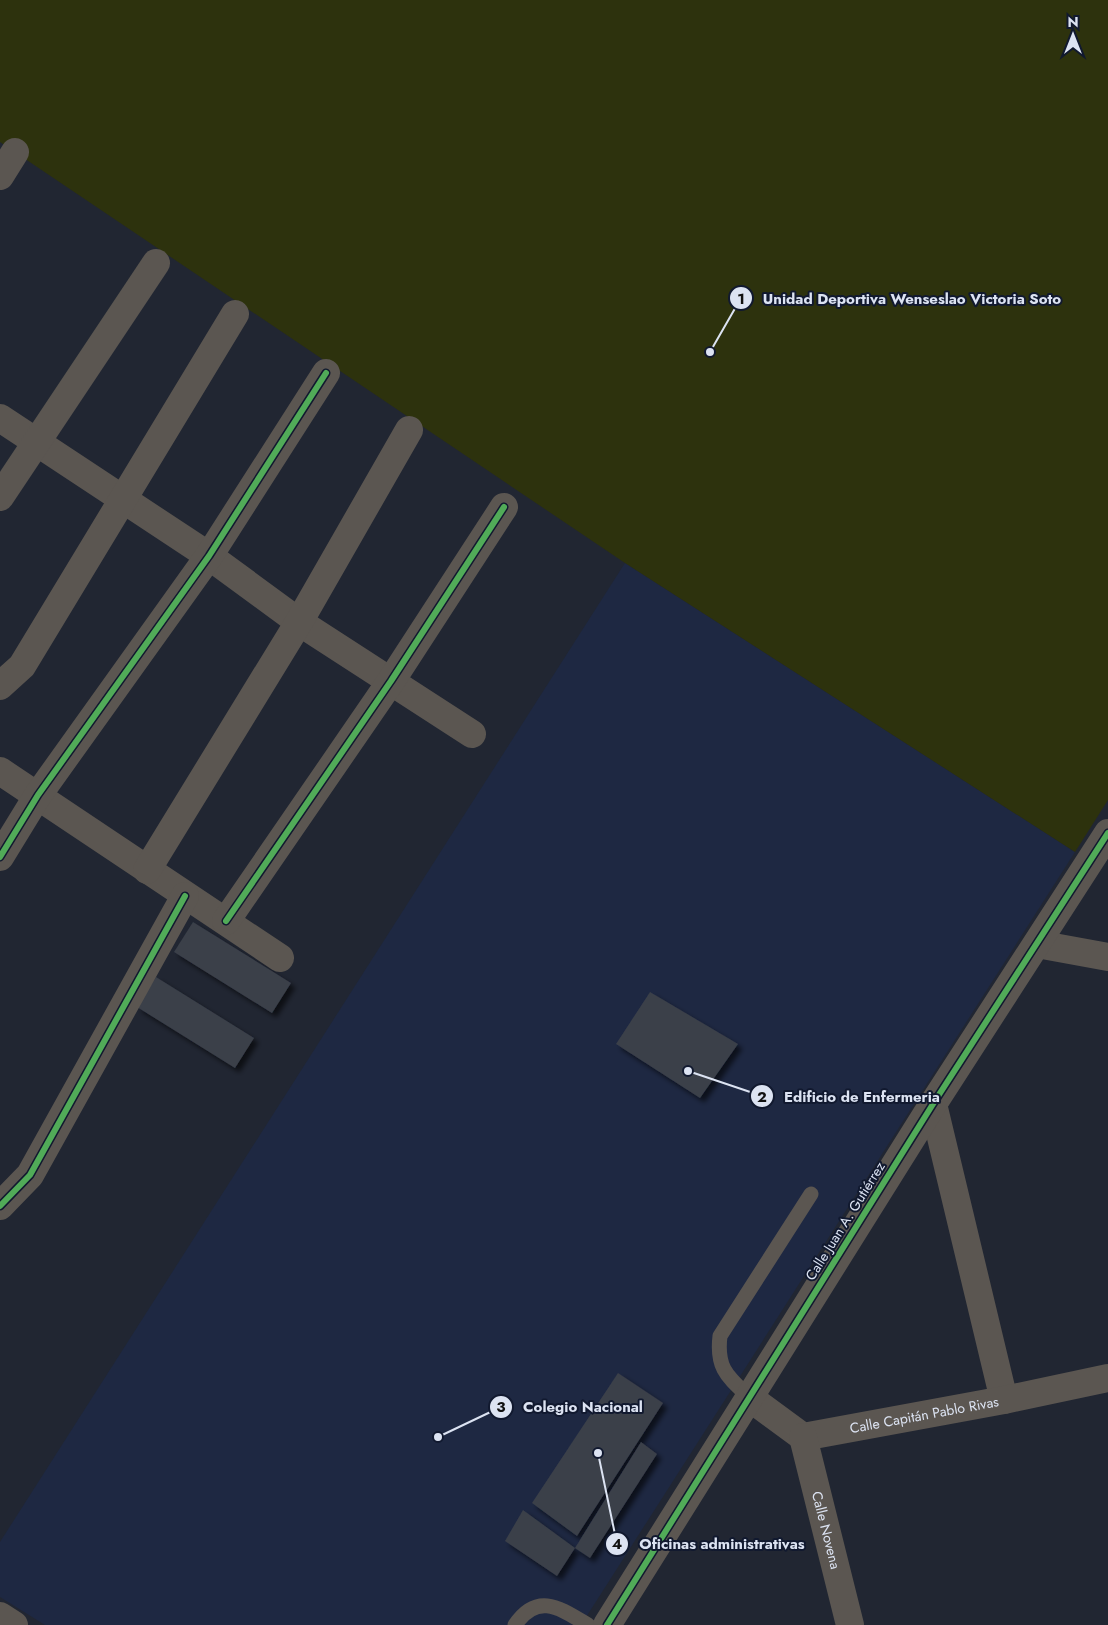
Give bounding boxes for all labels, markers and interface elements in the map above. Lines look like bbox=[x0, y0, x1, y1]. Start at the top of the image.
north arrow bbox=[1048, 10, 1098, 60]
text: N bbox=[1067, 12, 1079, 32]
callout: Unidad Deportiva Wenseslao Victoria Soto bbox=[728, 283, 1071, 313]
text: 1 bbox=[737, 288, 745, 310]
text: Unidad Deportiva Wenseslao Victoria Soto bbox=[763, 288, 1061, 310]
callout: Edificio de Enfermeria bbox=[749, 1081, 950, 1111]
text: 2 bbox=[757, 1086, 767, 1108]
text: Edificio de Enfermeria bbox=[784, 1086, 940, 1108]
street label: Calle Juan A. Gutiérrez bbox=[800, 1157, 890, 1284]
street label: Calle Capitán Pablo Rivas bbox=[848, 1391, 1001, 1438]
callout: Colegio Nacional bbox=[488, 1392, 653, 1422]
text: 3 bbox=[496, 1396, 506, 1418]
text: Colegio Nacional bbox=[523, 1396, 643, 1418]
street label: Calle Novena bbox=[807, 1489, 846, 1571]
callout: Oficinas administrativas bbox=[604, 1529, 815, 1559]
text: 4 bbox=[612, 1533, 622, 1555]
text: Oficinas administrativas bbox=[639, 1533, 805, 1555]

